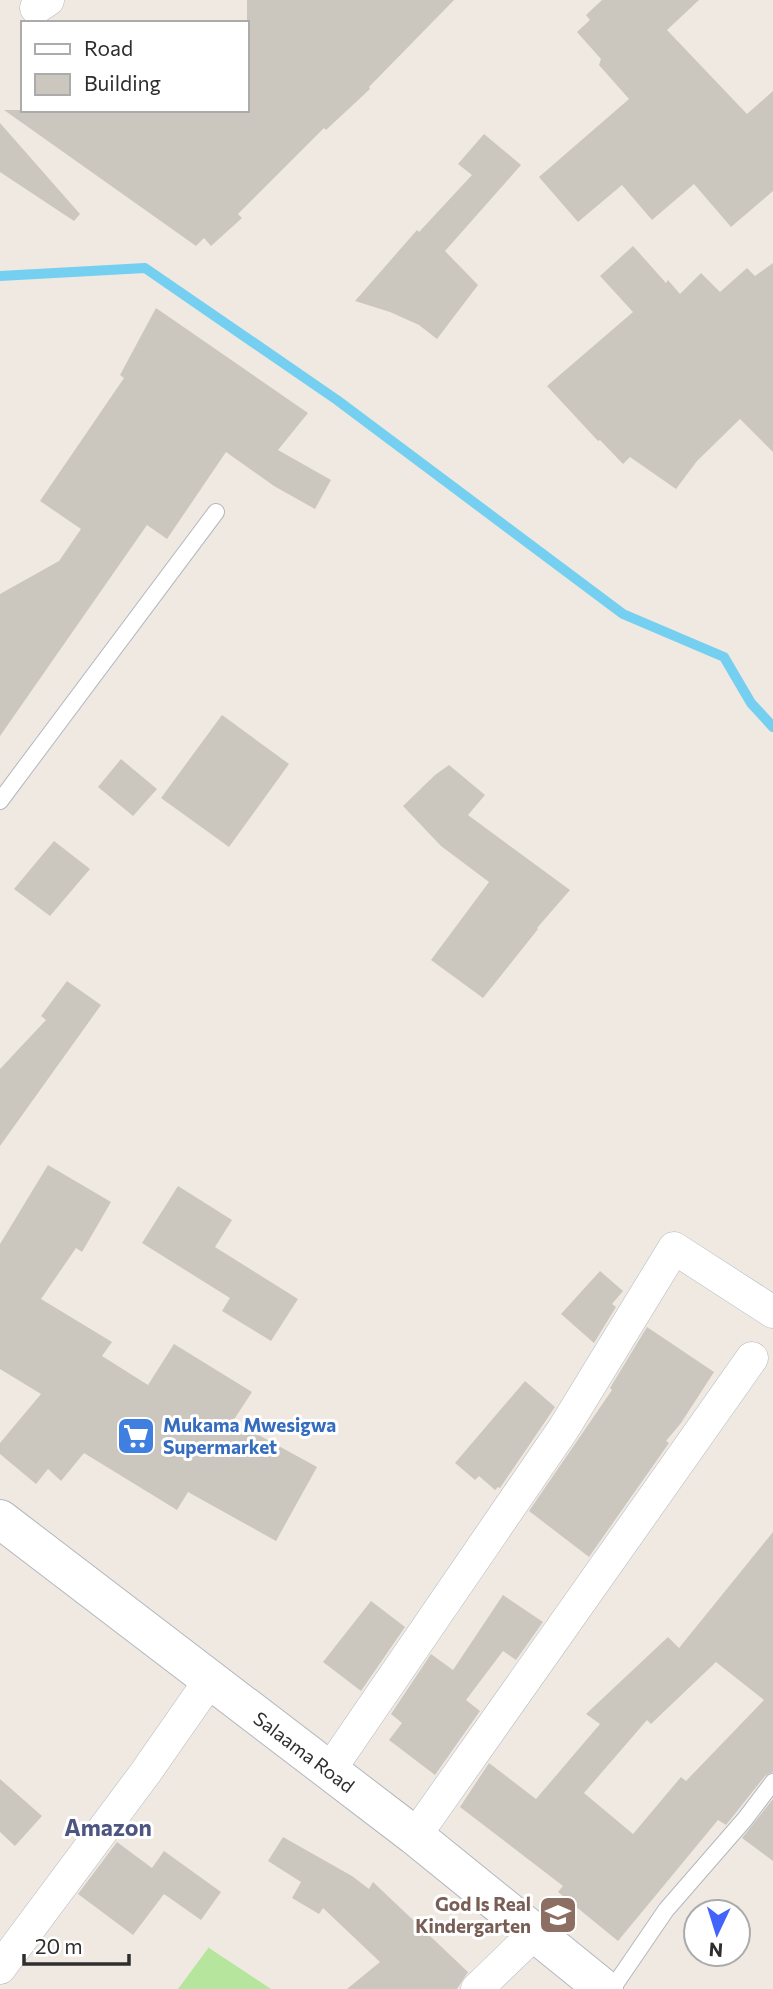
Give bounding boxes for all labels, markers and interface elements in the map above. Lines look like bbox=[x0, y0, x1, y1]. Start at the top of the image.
legend bbox=[21, 21, 248, 112]
text: Road bbox=[84, 35, 133, 60]
text: Building bbox=[84, 70, 161, 95]
place label: Mukama Mwesigwa Supermarket bbox=[163, 1413, 336, 1458]
supermarket icon: Mukama Mwesigwa Supermarket bbox=[115, 1415, 157, 1457]
street label: Salaama Road bbox=[249, 1706, 359, 1797]
district label: Amazon bbox=[64, 1813, 152, 1841]
place label: God Is Real Kindergarten bbox=[415, 1892, 531, 1937]
school or university icon: God Is Real Kindergarten bbox=[537, 1894, 579, 1936]
north arrow bbox=[682, 1898, 752, 1968]
scale bar bbox=[24, 1923, 130, 1967]
text: 20 m bbox=[35, 1933, 83, 1958]
text: N bbox=[708, 1938, 724, 1962]

